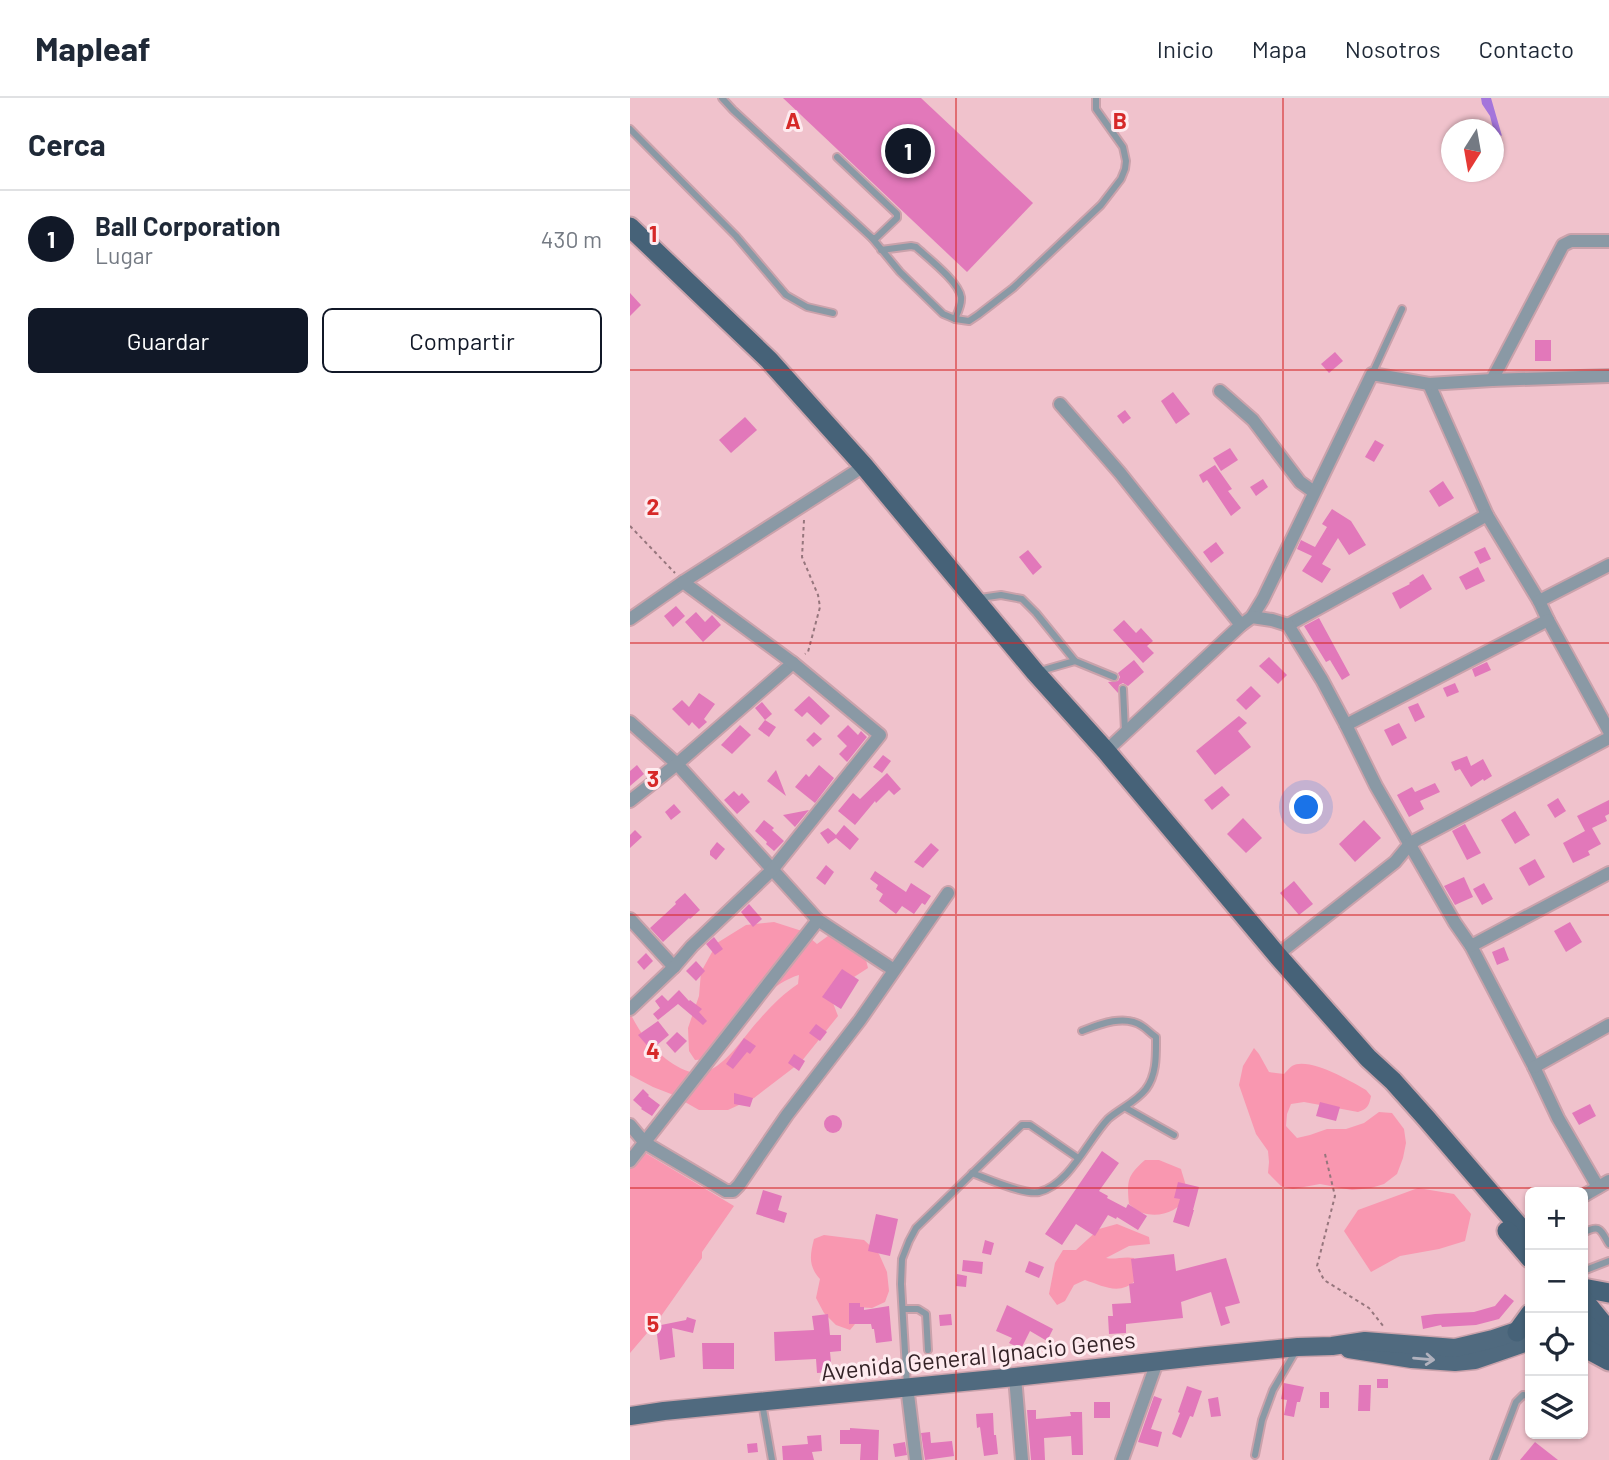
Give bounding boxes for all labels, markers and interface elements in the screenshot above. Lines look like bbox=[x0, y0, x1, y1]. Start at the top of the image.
text: Mapleaf bbox=[35, 28, 151, 68]
text: Inicio bbox=[1157, 34, 1214, 63]
text: Mapa bbox=[1252, 34, 1307, 63]
text: Nosotros bbox=[1345, 34, 1441, 63]
text: Contacto bbox=[1479, 34, 1574, 63]
text: A bbox=[785, 106, 801, 134]
text: B bbox=[1113, 106, 1127, 134]
north arrow bbox=[1441, 119, 1504, 182]
pin: 1 bbox=[885, 125, 931, 177]
text: Cerca bbox=[28, 126, 106, 162]
text: Ball Corporation bbox=[95, 210, 281, 241]
text: 1 bbox=[649, 219, 657, 247]
text: 1 bbox=[47, 225, 55, 253]
text: 430 m bbox=[541, 225, 602, 253]
text: Lugar bbox=[95, 241, 153, 269]
button: Guardar bbox=[28, 308, 308, 373]
button: Compartir bbox=[322, 308, 602, 373]
text: 2 bbox=[647, 492, 659, 520]
text: 3 bbox=[647, 764, 659, 792]
your location bbox=[1289, 790, 1323, 824]
text: 4 bbox=[646, 1036, 660, 1064]
map controls bbox=[1525, 1187, 1588, 1439]
button: + bbox=[1525, 1187, 1588, 1250]
button: − bbox=[1525, 1250, 1588, 1313]
text: 5 bbox=[647, 1309, 659, 1337]
button: locate bbox=[1525, 1313, 1588, 1376]
street label: Avenida General Ignacio Genes bbox=[819, 1324, 1137, 1386]
one-way arrow bbox=[1412, 1353, 1434, 1366]
button: layers bbox=[1525, 1376, 1588, 1439]

